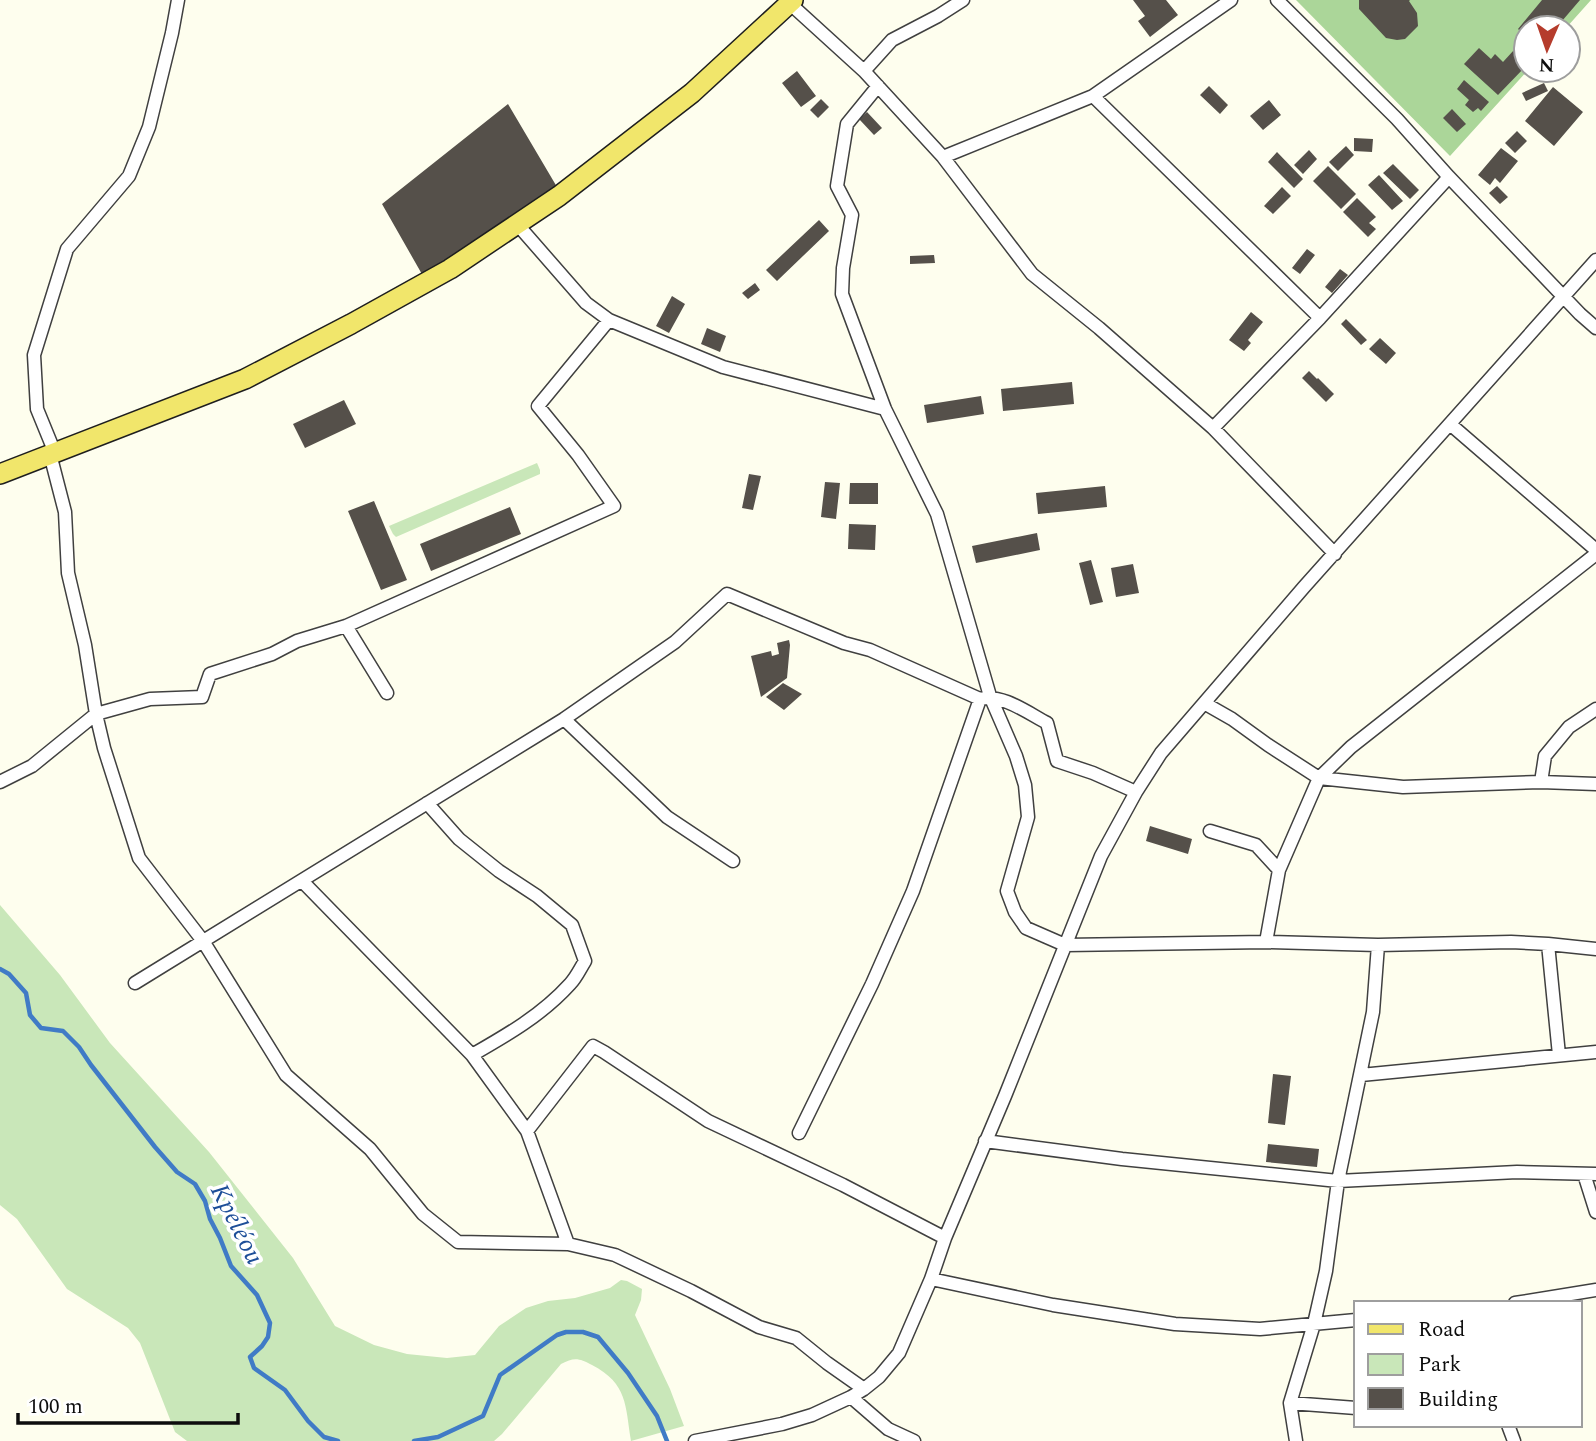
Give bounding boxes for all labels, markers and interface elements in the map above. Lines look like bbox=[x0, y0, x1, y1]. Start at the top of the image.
north arrow bbox=[1512, 14, 1582, 84]
text: N bbox=[1538, 50, 1555, 79]
water label: Kpéléou bbox=[200, 1176, 275, 1272]
legend bbox=[1354, 1301, 1582, 1427]
text: Road bbox=[1418, 1314, 1465, 1346]
text: Park bbox=[1418, 1349, 1462, 1381]
scale bar bbox=[18, 1382, 238, 1426]
text: Building bbox=[1418, 1384, 1498, 1416]
text: 100 m bbox=[28, 1391, 83, 1423]

